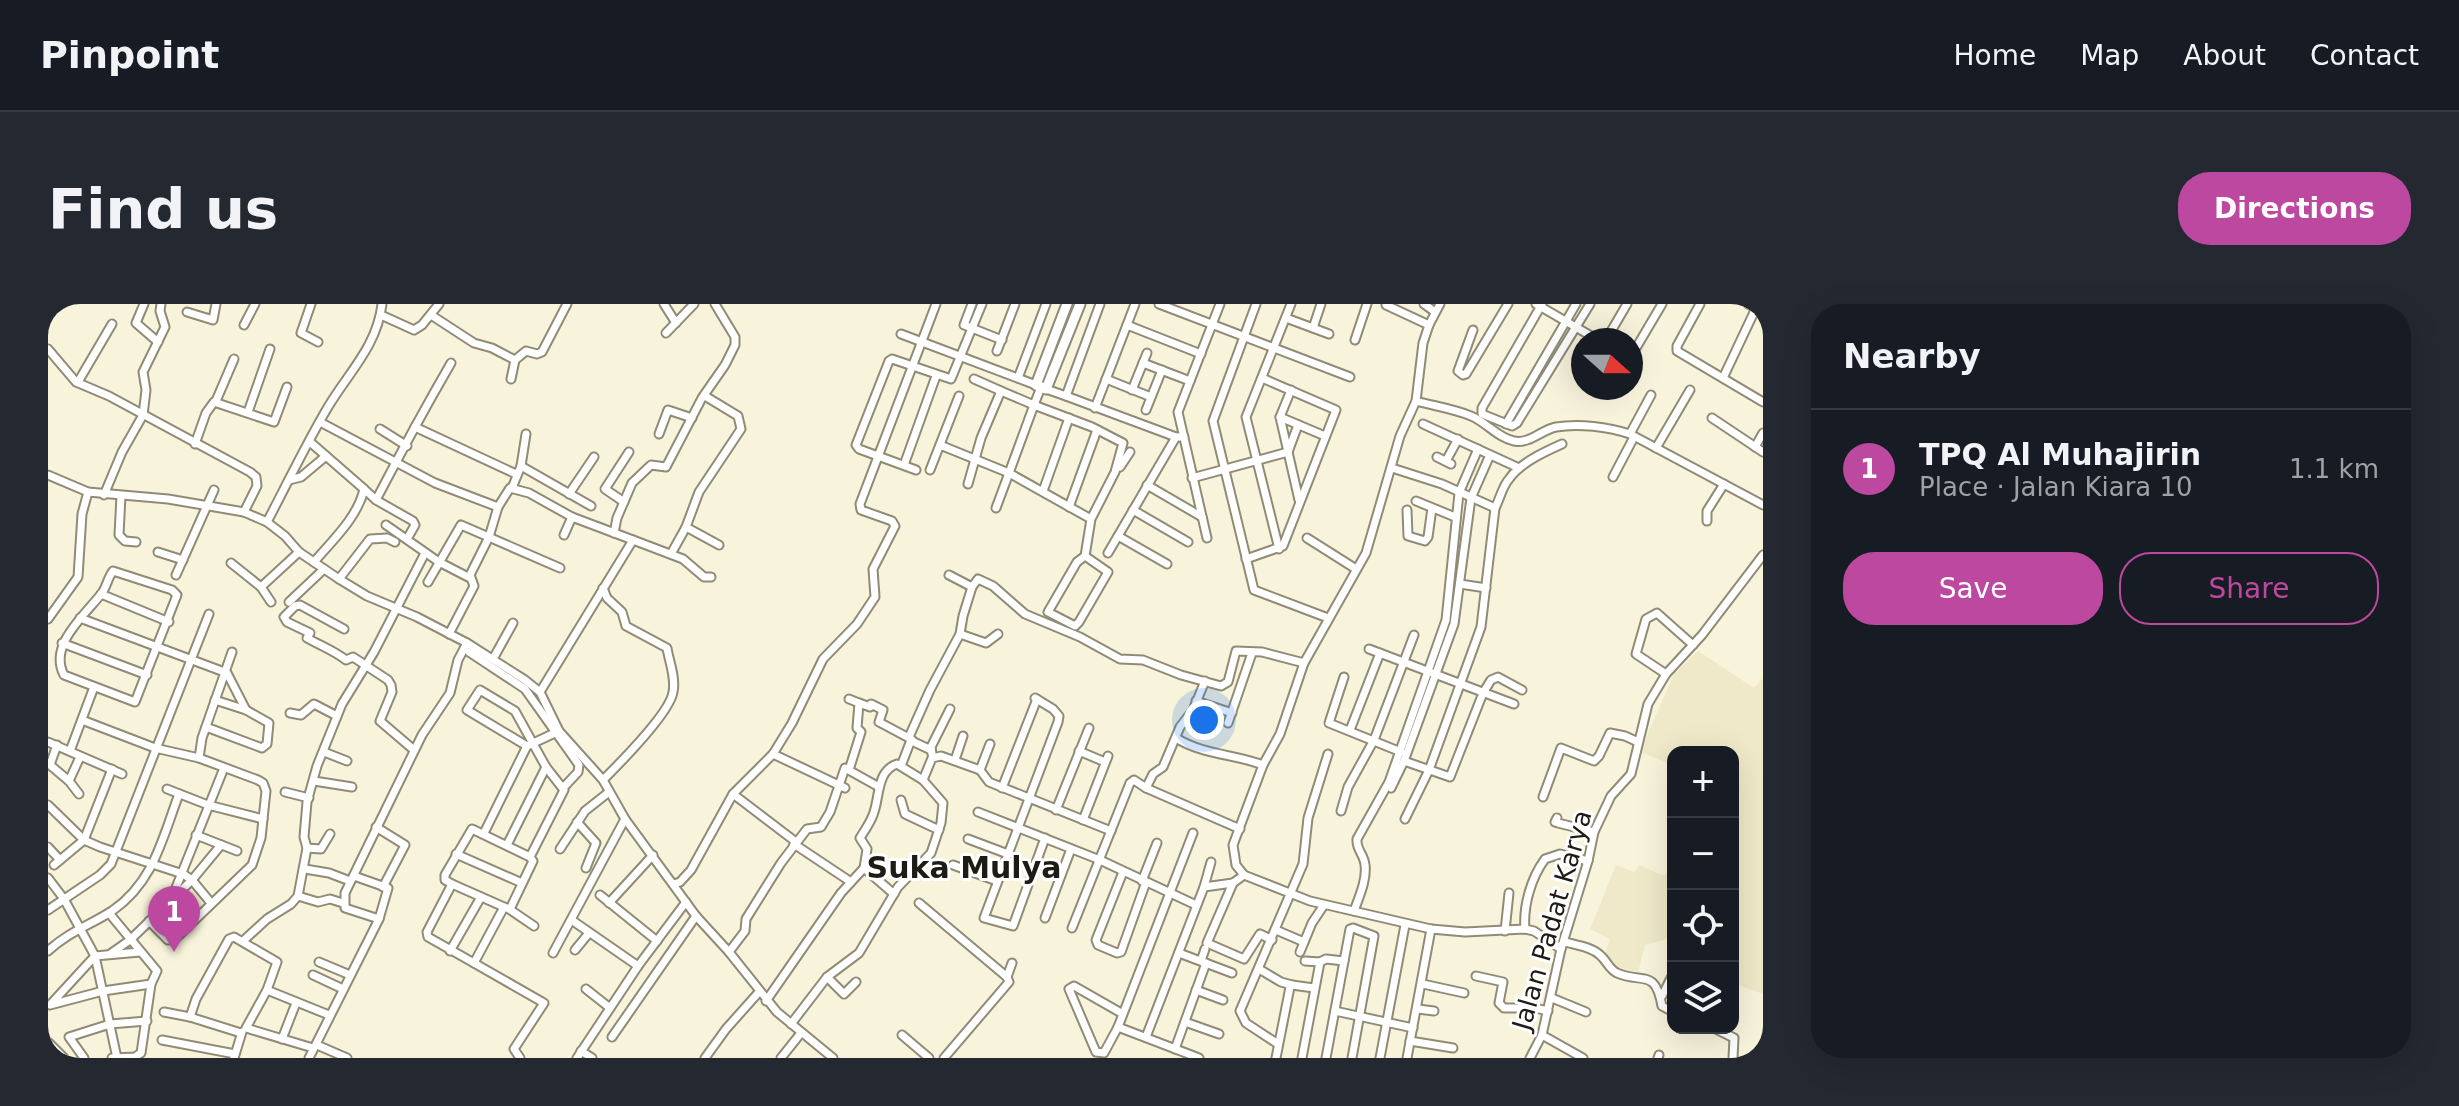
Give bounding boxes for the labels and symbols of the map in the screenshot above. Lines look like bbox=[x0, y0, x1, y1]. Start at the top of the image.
north arrow bbox=[1571, 328, 1643, 400]
your location bbox=[1184, 700, 1224, 740]
street label: Jalan Padat Karya bbox=[1506, 807, 1598, 1035]
district label: Suka Mulya bbox=[867, 850, 1061, 885]
pin: 1 bbox=[148, 886, 200, 952]

